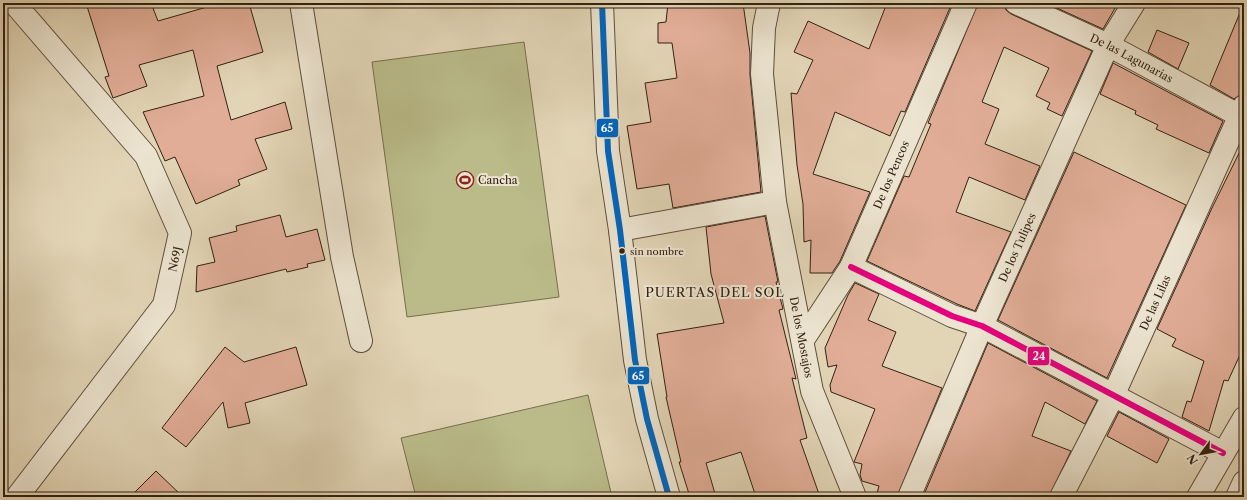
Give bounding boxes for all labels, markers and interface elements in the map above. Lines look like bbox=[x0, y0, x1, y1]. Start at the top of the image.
street label: De las Lagunarias bbox=[1088, 31, 1176, 86]
line badge: 65 bbox=[596, 118, 619, 138]
text: 65 bbox=[601, 121, 613, 135]
street label: De los Pencos bbox=[870, 138, 912, 211]
sports icon: Cancha bbox=[455, 170, 475, 190]
place label: Cancha bbox=[478, 173, 518, 187]
street label: De los Tulipes bbox=[996, 210, 1039, 284]
street label: N69J bbox=[165, 245, 185, 273]
place label: sin nombre bbox=[630, 245, 684, 258]
marker: sin nombre bbox=[617, 246, 627, 256]
street label: De las Lilas bbox=[1137, 273, 1174, 333]
district label: PUERTAS DEL SOL bbox=[645, 284, 785, 300]
street label: De los Mostajos bbox=[787, 295, 816, 379]
line badge: 24 bbox=[1027, 346, 1050, 366]
text: 24 bbox=[1032, 349, 1046, 363]
line badge: 65 bbox=[627, 366, 650, 385]
text: 65 bbox=[632, 369, 644, 383]
north arrow bbox=[1181, 434, 1221, 474]
text: N bbox=[1184, 451, 1201, 467]

